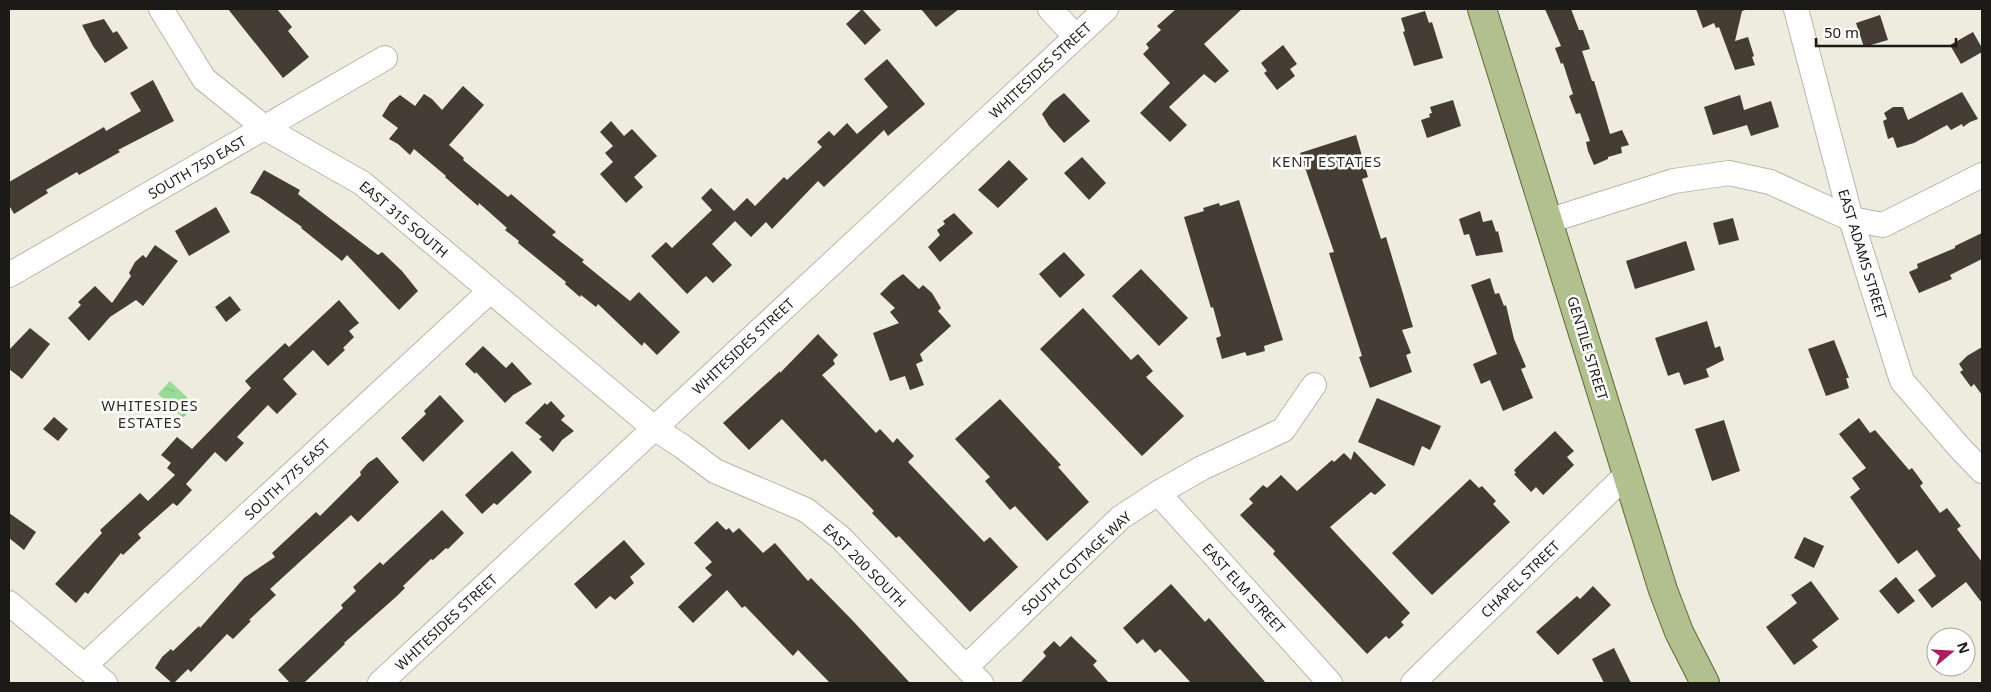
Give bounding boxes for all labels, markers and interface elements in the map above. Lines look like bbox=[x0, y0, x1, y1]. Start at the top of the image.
scale bar bbox=[1816, 15, 1956, 47]
street label: WHITESIDES STREET bbox=[985, 18, 1095, 122]
text: 50 m bbox=[1824, 22, 1859, 42]
street label: SOUTH 750 EAST bbox=[144, 131, 250, 203]
district label: KENT ESTATES bbox=[1272, 151, 1382, 171]
street label: EAST 315 SOUTH bbox=[356, 176, 452, 262]
street label: EAST ADAMS STREET bbox=[1834, 187, 1892, 322]
street label: WHITESIDES STREET bbox=[688, 294, 798, 398]
street label: GENTILE STREET bbox=[1563, 294, 1613, 402]
district label: WHITESIDES ESTATES bbox=[101, 395, 199, 432]
street label: SOUTH 775 EAST bbox=[240, 434, 334, 524]
street label: SOUTH COTTAGE WAY bbox=[1017, 507, 1135, 619]
street label: EAST 200 SOUTH bbox=[819, 519, 911, 611]
street label: CHAPEL STREET bbox=[1476, 536, 1564, 622]
street label: EAST ELM STREET bbox=[1199, 539, 1290, 637]
street label: WHITESIDES STREET bbox=[391, 570, 501, 674]
north arrow bbox=[1926, 627, 1976, 677]
text: N bbox=[1953, 639, 1975, 656]

